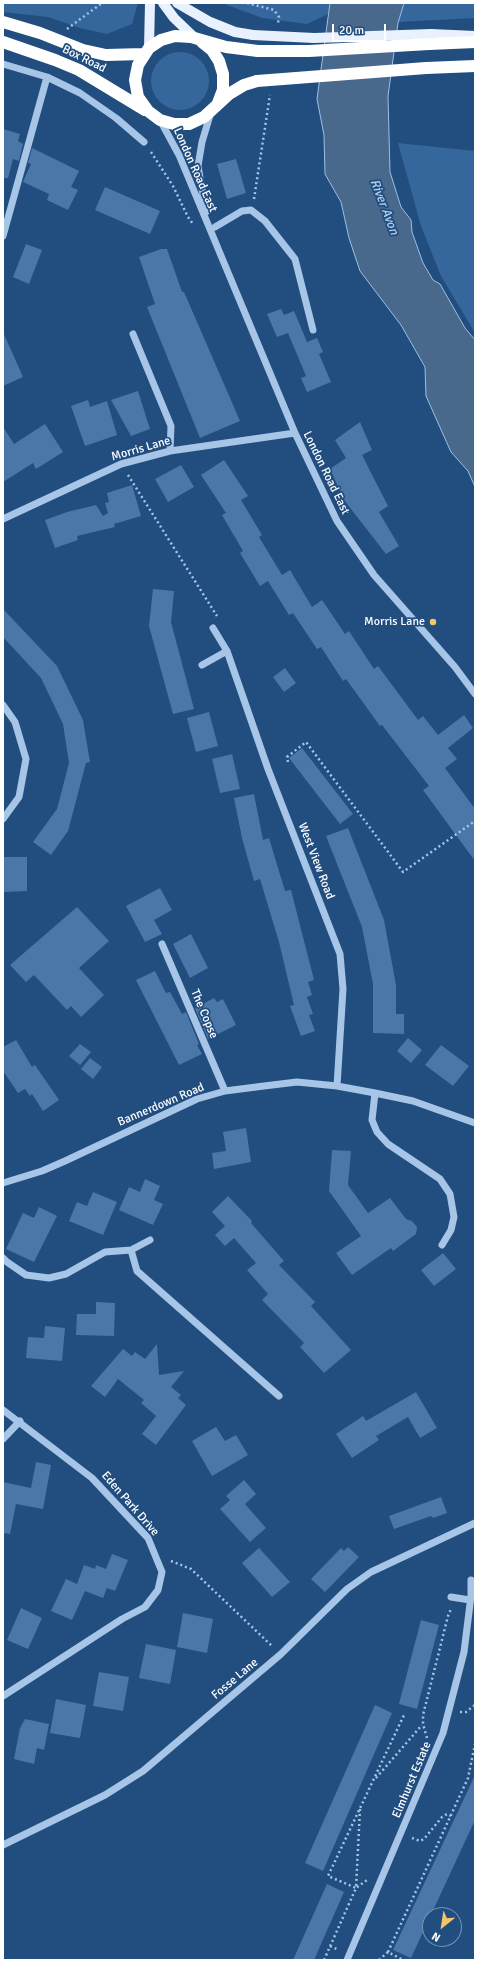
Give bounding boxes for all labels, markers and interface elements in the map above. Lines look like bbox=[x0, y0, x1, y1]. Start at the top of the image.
scale bar bbox=[334, 16, 388, 42]
text: 20 m bbox=[339, 23, 364, 38]
street label: Box Road bbox=[60, 42, 108, 76]
street label: London Road East bbox=[170, 125, 220, 215]
water label: River Avon bbox=[366, 177, 402, 237]
street label: London Road East bbox=[300, 429, 352, 517]
street label: Morris Lane bbox=[110, 434, 172, 464]
place label: Morris Lane bbox=[364, 615, 425, 629]
marker: Morris Lane bbox=[428, 617, 438, 627]
street label: West View Road bbox=[295, 821, 337, 901]
street label: The Copse bbox=[187, 987, 221, 1041]
street label: Bannerdown Road bbox=[115, 1080, 207, 1130]
street label: Eden Park Drive bbox=[98, 1469, 162, 1539]
street label: Fosse Lane bbox=[209, 1655, 261, 1703]
street label: Elmhurst Estate bbox=[389, 1740, 435, 1820]
north arrow bbox=[422, 1907, 462, 1947]
text: N bbox=[430, 1929, 443, 1945]

